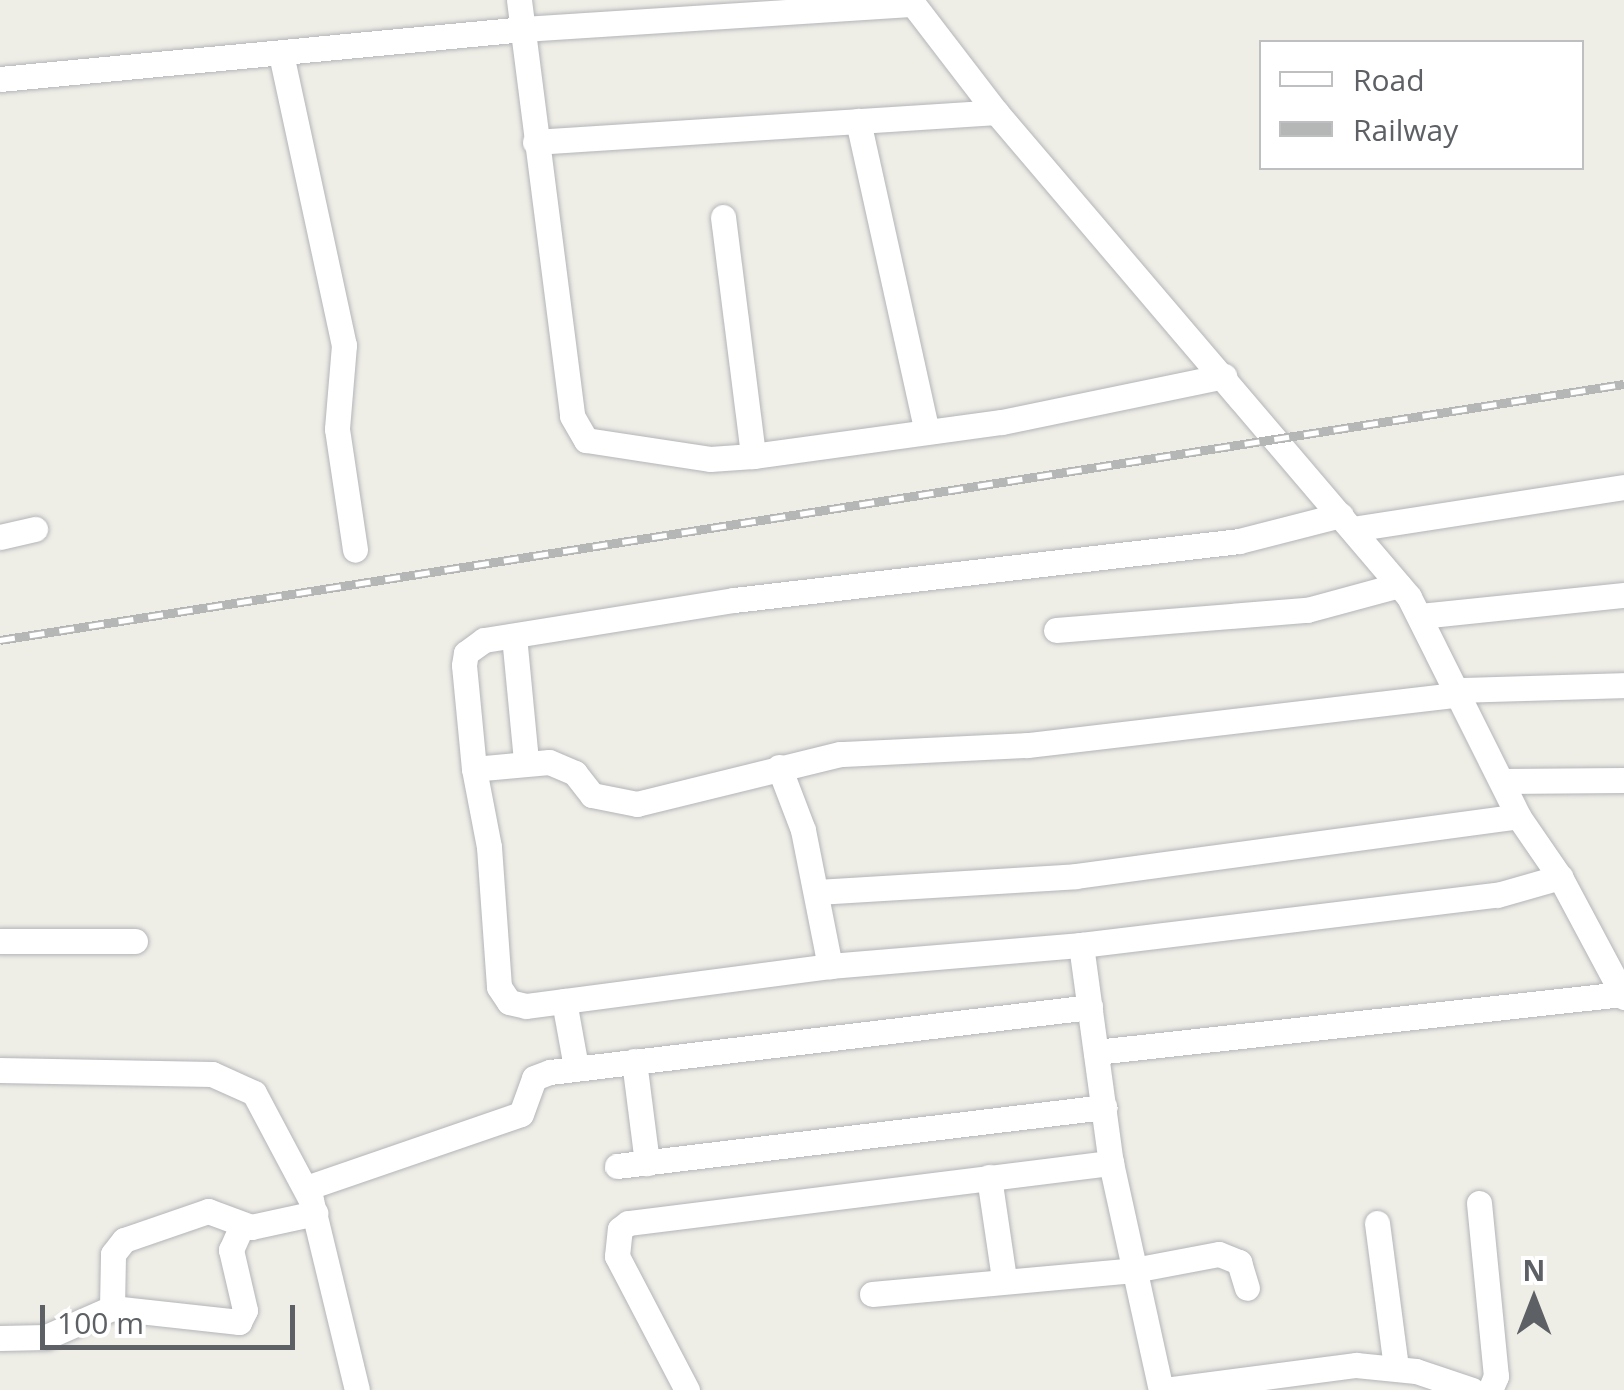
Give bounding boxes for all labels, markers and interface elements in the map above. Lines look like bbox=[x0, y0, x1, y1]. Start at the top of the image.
legend bbox=[1259, 40, 1584, 170]
text: Road bbox=[1353, 59, 1425, 100]
text: Railway bbox=[1353, 109, 1458, 150]
north arrow bbox=[1484, 1250, 1584, 1350]
text: N bbox=[1523, 1251, 1545, 1289]
scale bar bbox=[45, 1285, 300, 1347]
text: 100 m bbox=[57, 1302, 144, 1343]

